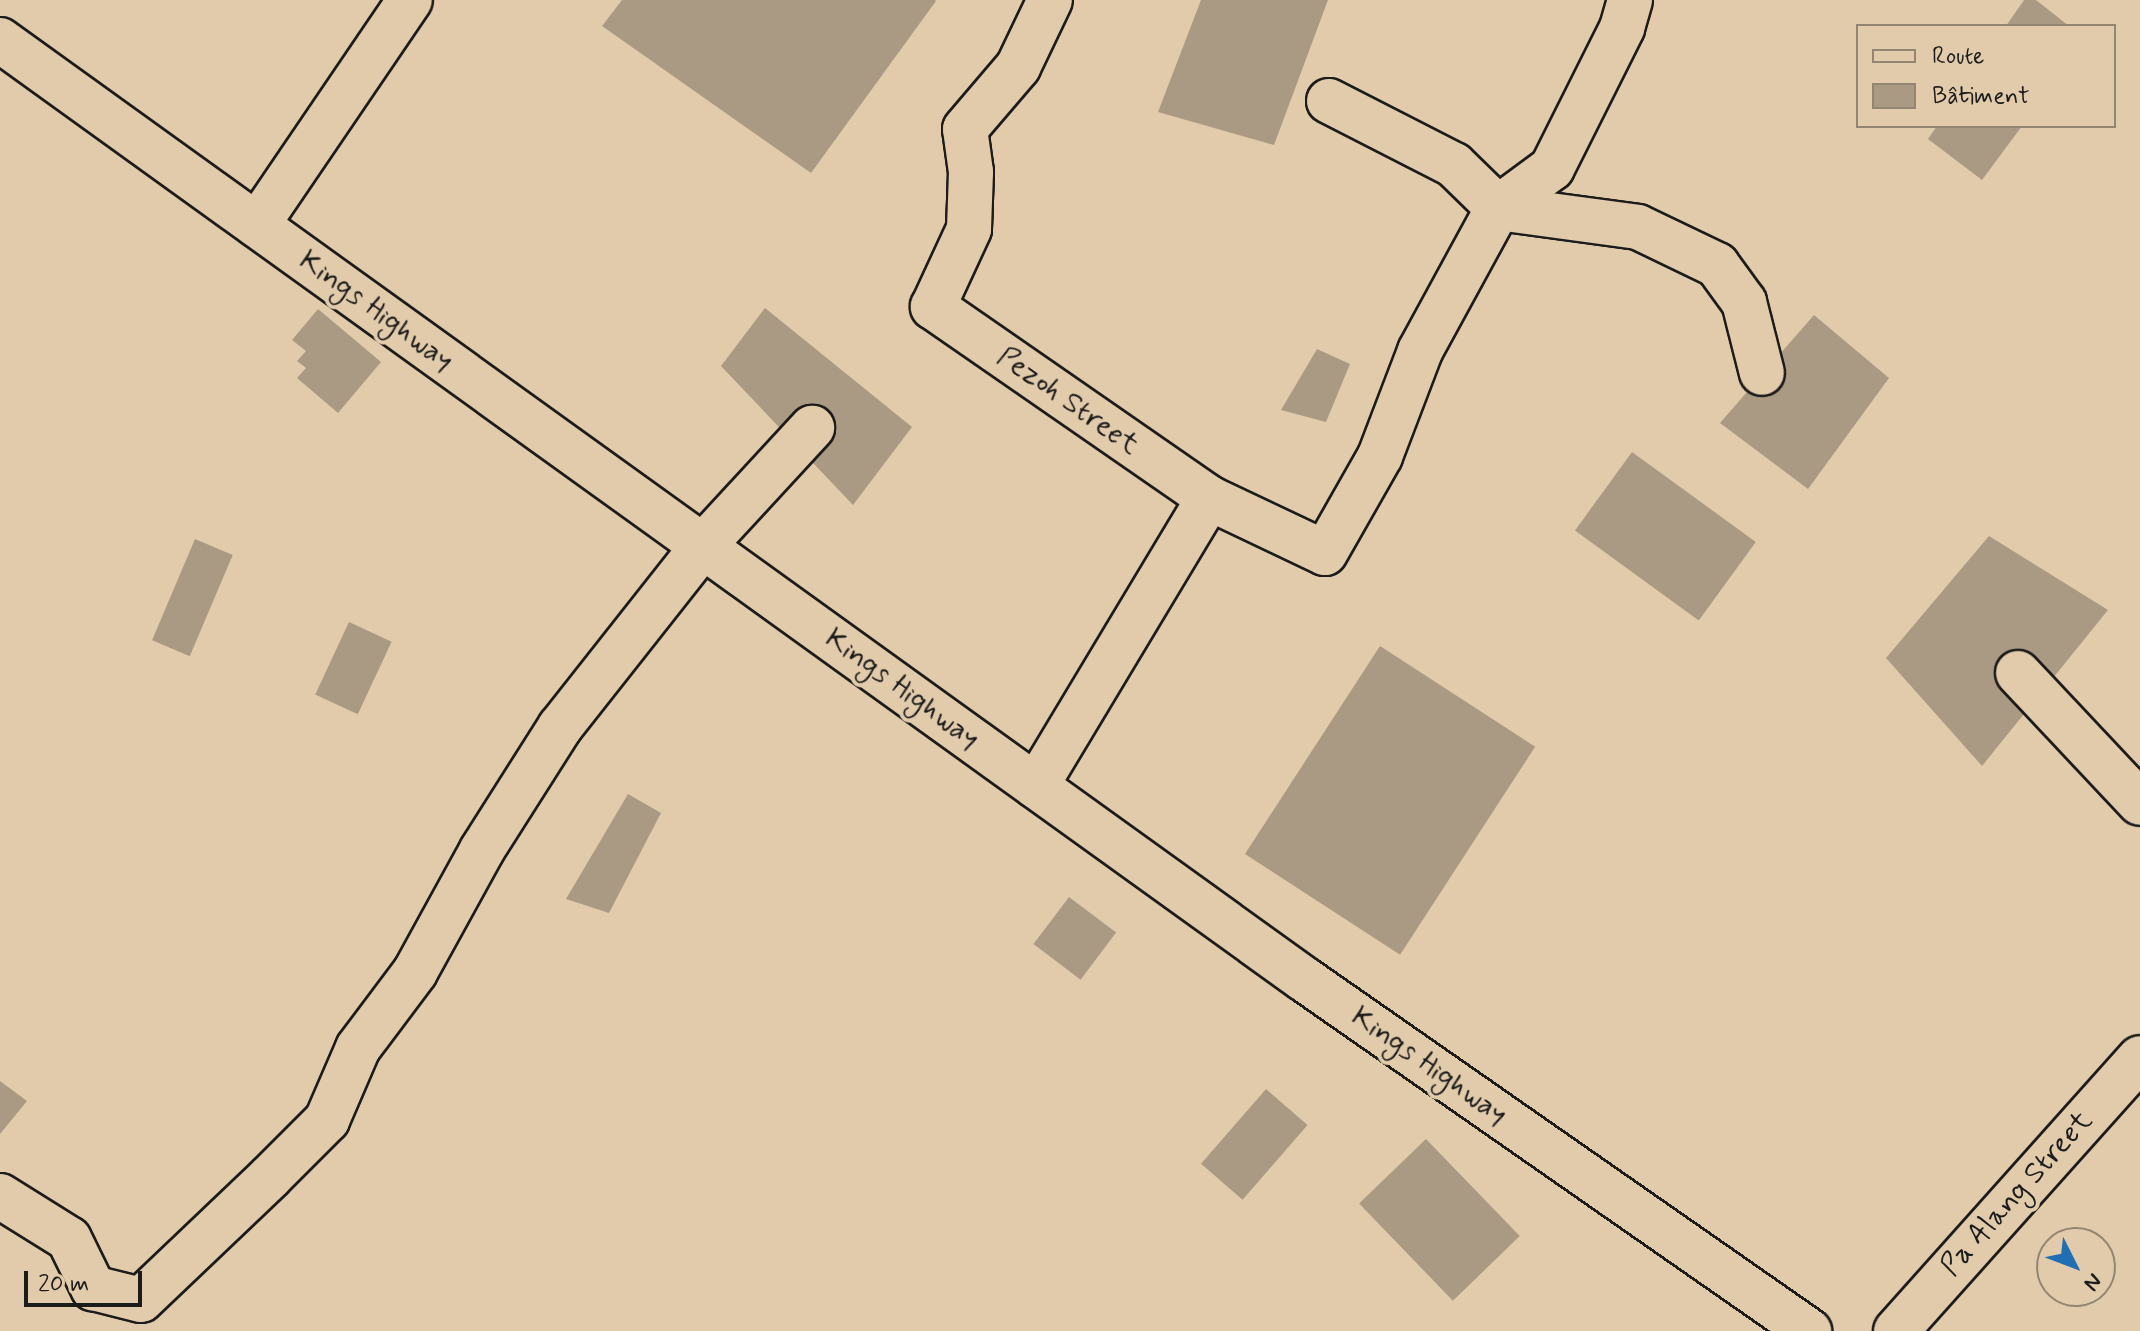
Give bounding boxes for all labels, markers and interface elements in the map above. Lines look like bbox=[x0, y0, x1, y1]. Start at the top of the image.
legend bbox=[1856, 24, 2116, 128]
text: Route bbox=[1932, 41, 1984, 72]
text: Bâtiment bbox=[1932, 81, 2030, 112]
street label: Kings Highway bbox=[290, 242, 462, 380]
street label: Pezoh Street bbox=[990, 339, 1146, 463]
street label: Kings Highway bbox=[816, 620, 988, 758]
street label: Kings Highway bbox=[1343, 998, 1515, 1134]
street label: Pa Alang Street bbox=[1934, 1105, 2100, 1283]
north arrow bbox=[2036, 1227, 2116, 1307]
scale bar bbox=[28, 1255, 146, 1305]
text: N bbox=[2077, 1267, 2108, 1297]
text: 20 m bbox=[38, 1269, 89, 1300]

